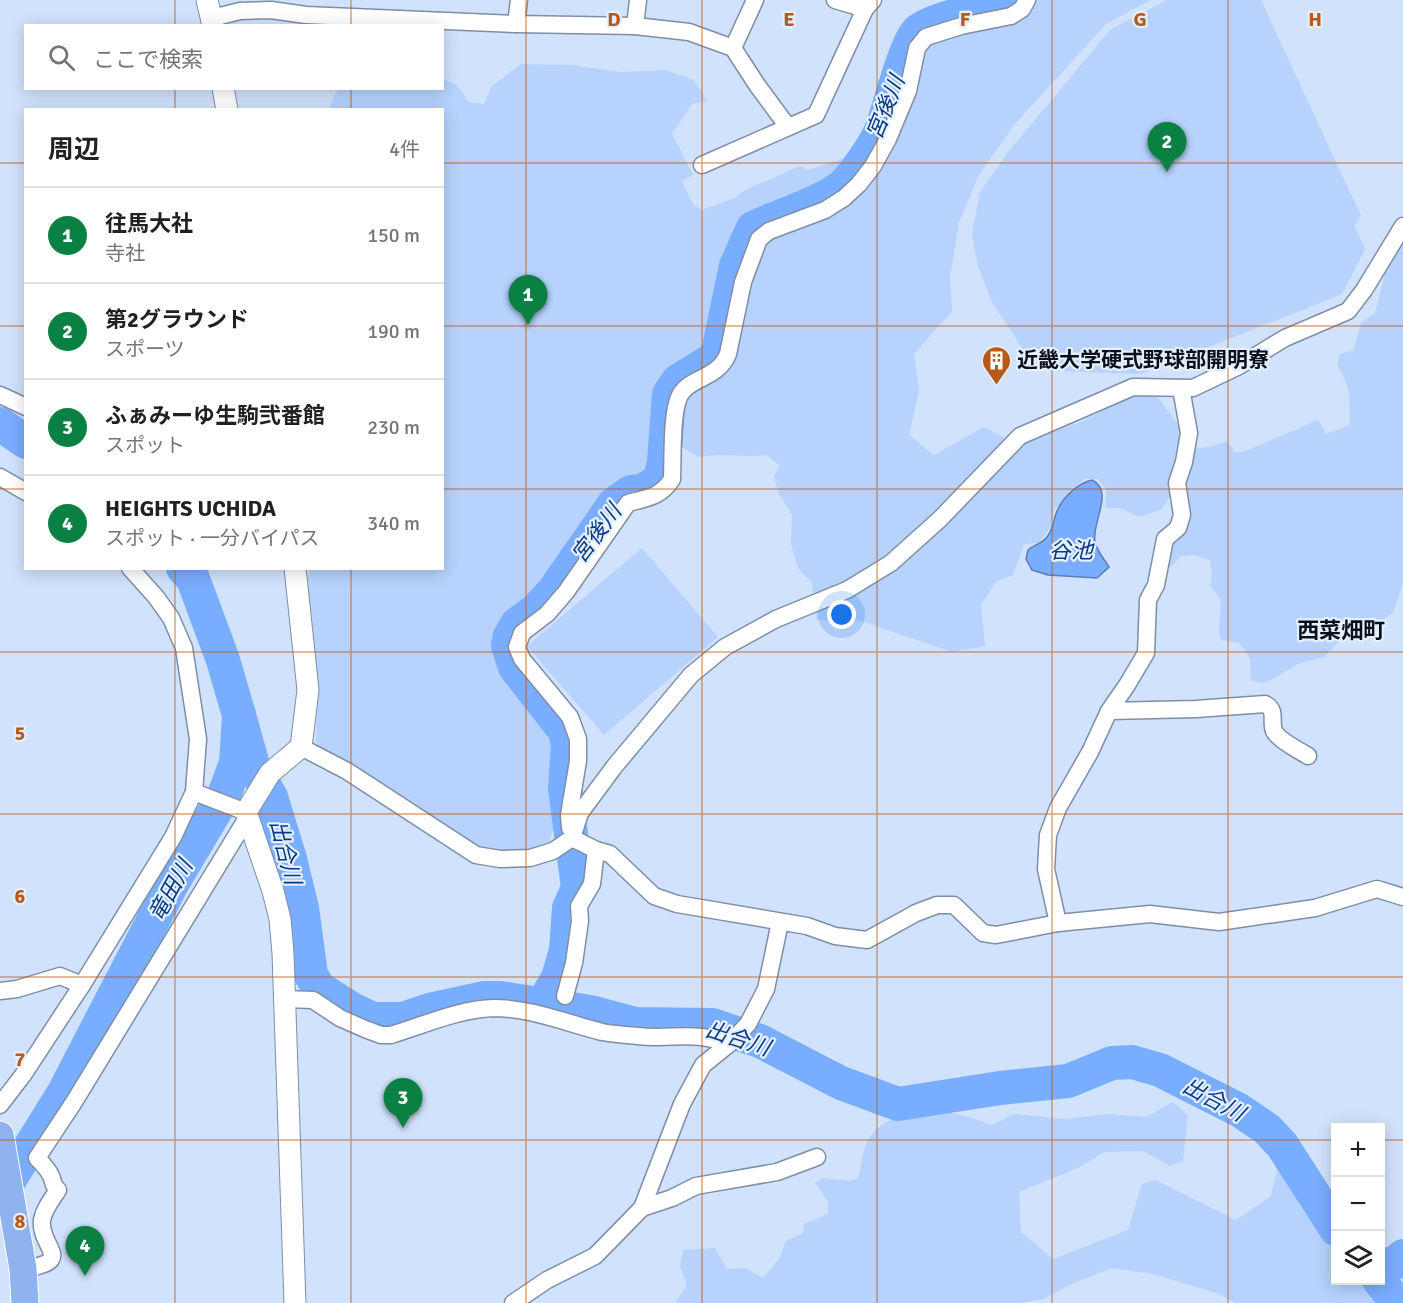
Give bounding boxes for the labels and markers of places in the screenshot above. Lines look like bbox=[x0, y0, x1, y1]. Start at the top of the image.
pin: 2 bbox=[1148, 122, 1186, 172]
pin: 1 bbox=[508, 276, 548, 325]
building icon: 近畿大学硬式野球部開明寮 bbox=[980, 344, 1012, 386]
place label: 近畿大学硬式野球部開明寮 bbox=[1017, 347, 1269, 373]
pin: 3 bbox=[384, 1078, 422, 1128]
pin: 4 bbox=[66, 1226, 104, 1276]

